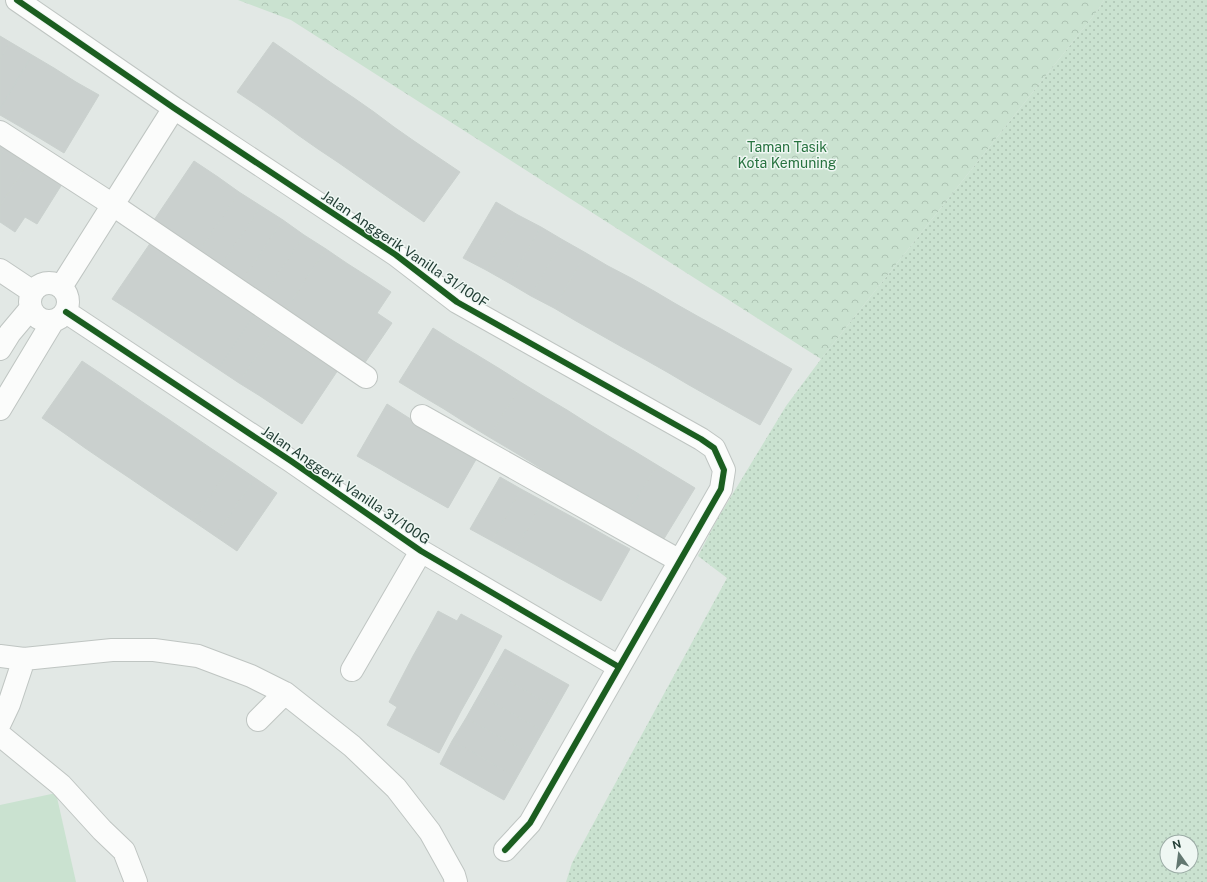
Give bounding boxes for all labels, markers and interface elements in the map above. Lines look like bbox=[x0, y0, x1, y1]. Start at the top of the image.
park label: Taman Tasik Kota Kemuning bbox=[737, 139, 837, 171]
street label: Jalan Anggerik Vanilla 31/100F bbox=[319, 187, 491, 311]
street label: Jalan Anggerik Vanilla 31/100G bbox=[259, 423, 433, 547]
north arrow bbox=[1159, 834, 1199, 874]
text: N bbox=[1171, 837, 1182, 851]

